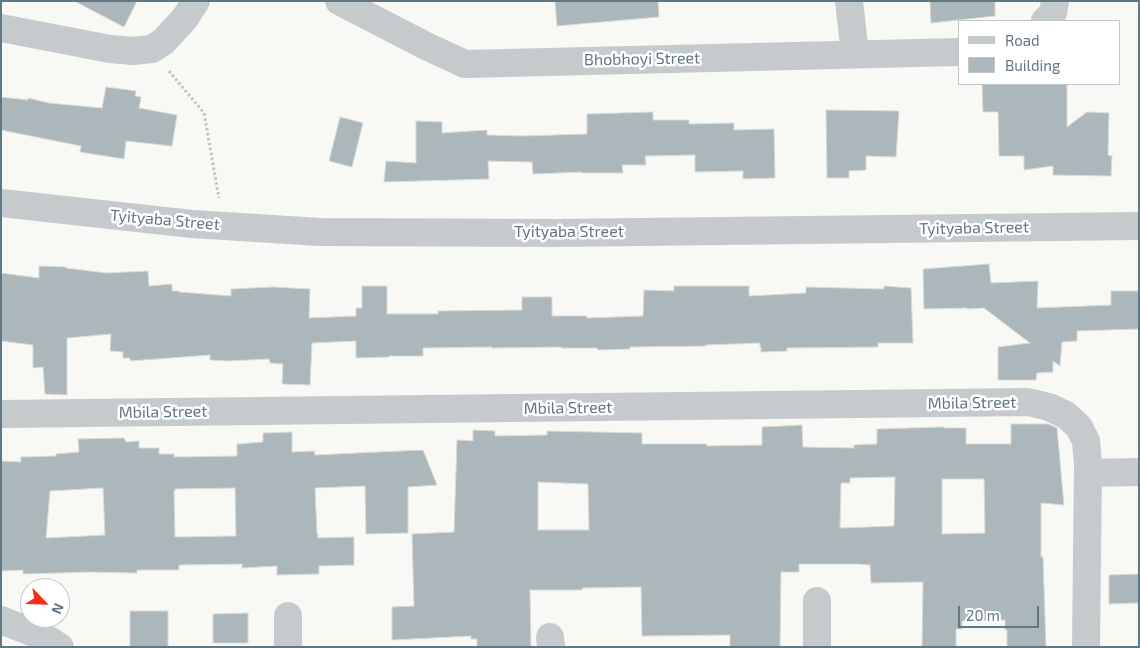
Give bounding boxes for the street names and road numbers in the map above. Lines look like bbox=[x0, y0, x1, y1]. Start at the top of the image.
street label: Bhobhoyi Street bbox=[584, 48, 700, 70]
street label: Tyityaba Street bbox=[109, 206, 221, 234]
street label: Tyityaba Street bbox=[919, 217, 1029, 239]
street label: Tyityaba Street bbox=[514, 222, 624, 242]
street label: Mbila Street bbox=[927, 393, 1017, 413]
street label: Mbila Street bbox=[523, 398, 613, 418]
street label: Mbila Street bbox=[118, 402, 208, 422]

